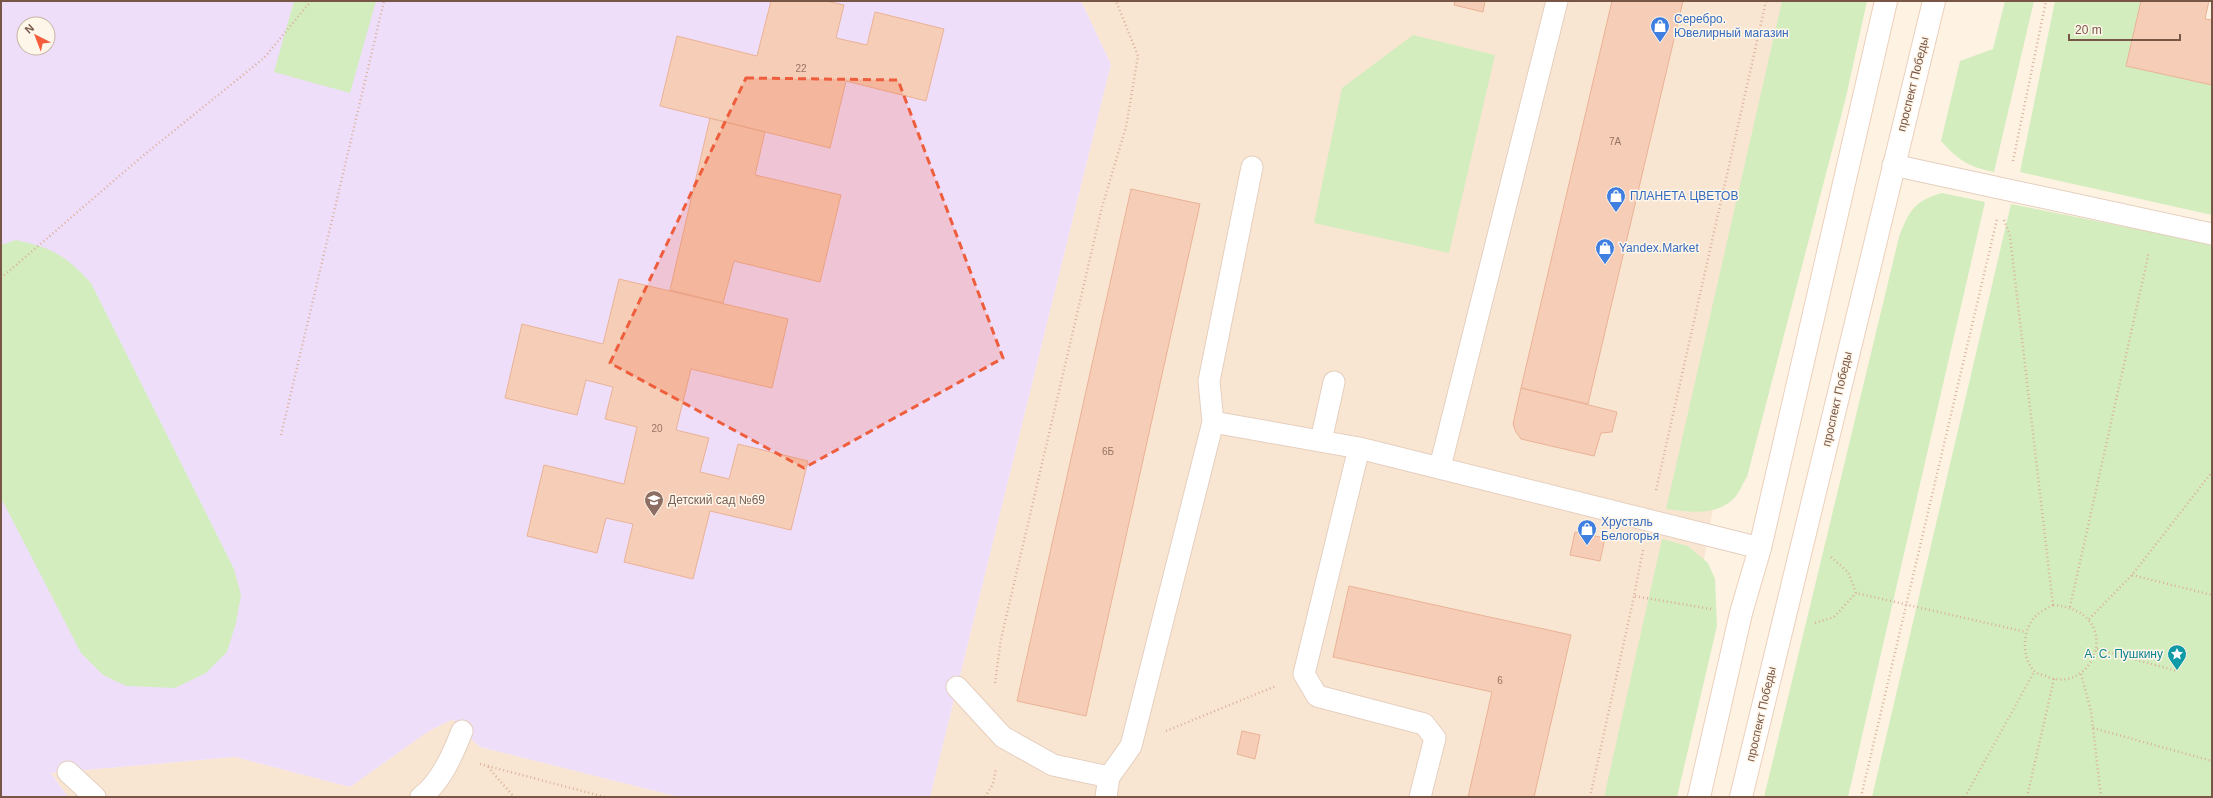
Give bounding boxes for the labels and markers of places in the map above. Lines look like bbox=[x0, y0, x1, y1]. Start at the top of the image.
place label: Серебро. Ювелирный магазин bbox=[1674, 12, 1789, 40]
shop icon: Серебро. Ювелирный магазин bbox=[1649, 15, 1671, 43]
shop icon: ПЛАНЕТА ЦВЕТОВ bbox=[1605, 185, 1627, 213]
place label: ПЛАНЕТА ЦВЕТОВ bbox=[1630, 189, 1738, 203]
shop icon: Yandex.Market bbox=[1594, 237, 1616, 265]
place label: Yandex.Market bbox=[1619, 241, 1699, 255]
school or university icon: Детский сад №69 bbox=[643, 489, 665, 517]
place label: Детский сад №69 bbox=[668, 493, 765, 507]
place label: Хрусталь Белогорья bbox=[1601, 515, 1659, 543]
shop icon: Хрусталь Белогорья bbox=[1576, 518, 1598, 546]
place icon: А. С. Пушкину bbox=[2166, 643, 2188, 671]
place label: А. С. Пушкину bbox=[2084, 647, 2163, 661]

